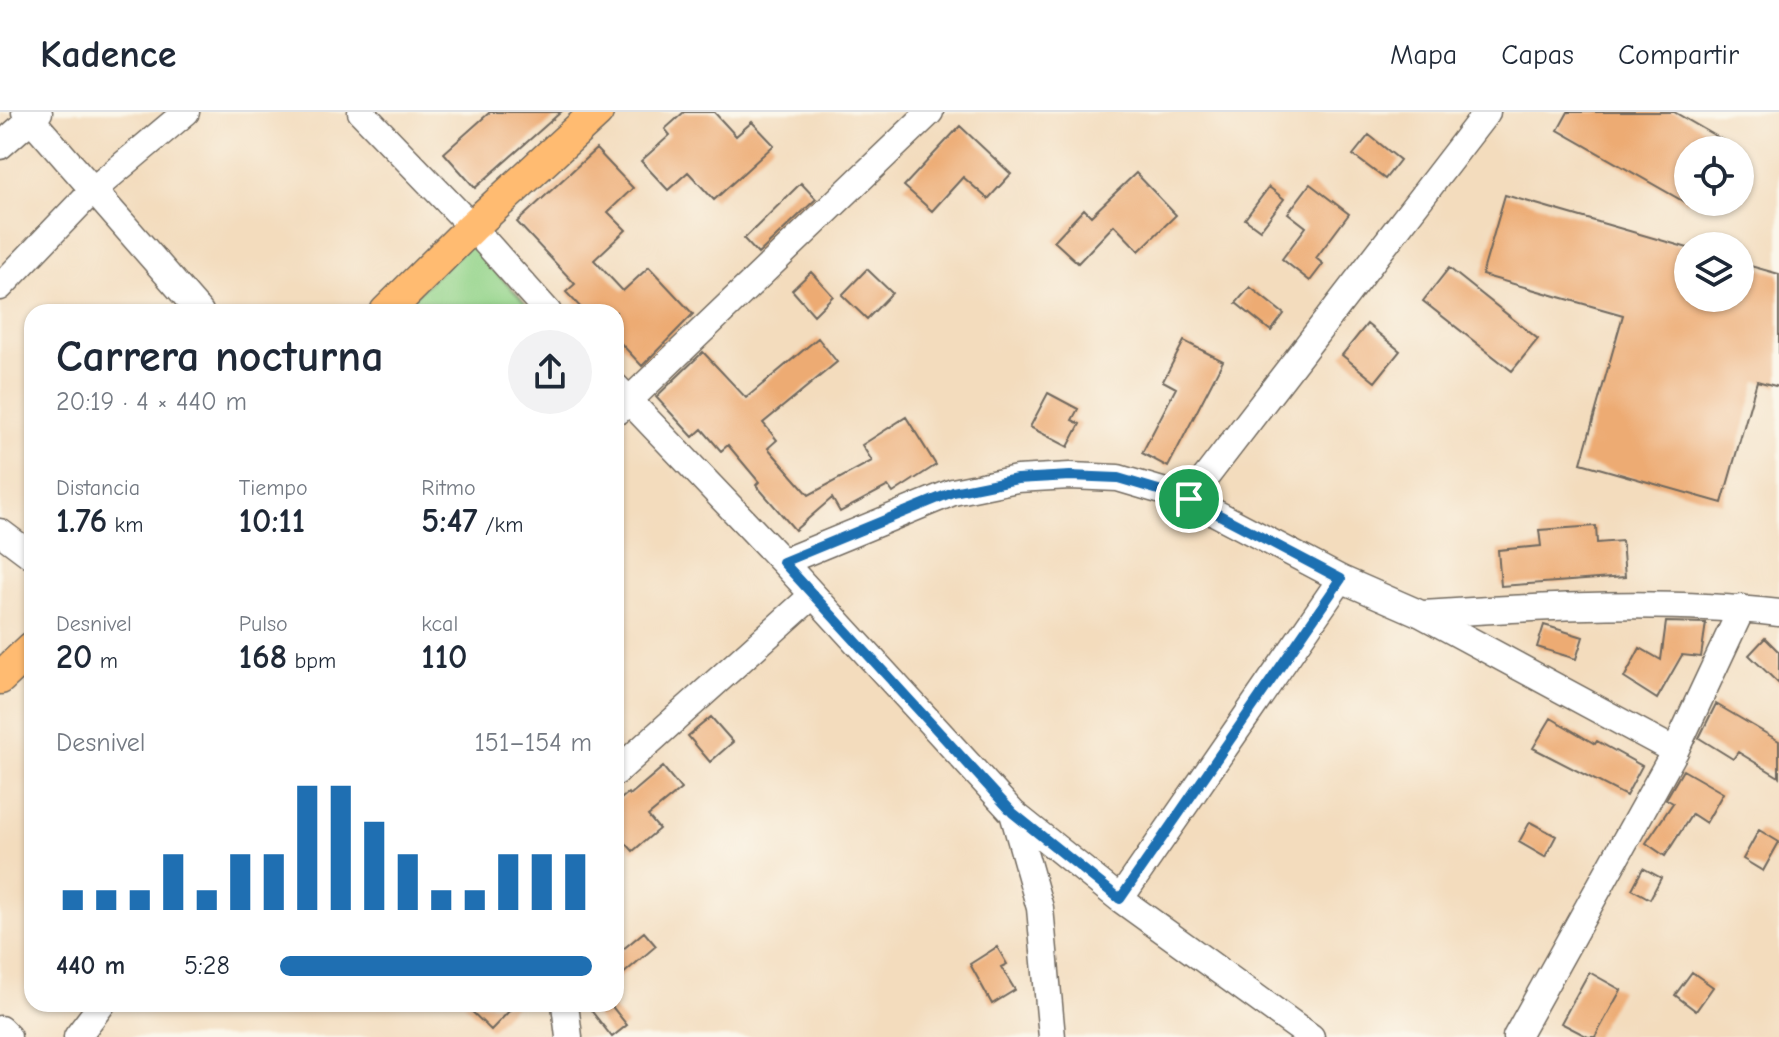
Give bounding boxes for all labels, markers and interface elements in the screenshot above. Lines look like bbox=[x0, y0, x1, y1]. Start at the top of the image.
text: Kadence bbox=[40, 33, 176, 77]
text: Mapa bbox=[1390, 39, 1457, 71]
text: Capas bbox=[1501, 39, 1574, 71]
text: Compartir bbox=[1618, 39, 1739, 71]
map controls bbox=[1674, 136, 1754, 312]
button: locate bbox=[1674, 136, 1754, 216]
button: layers bbox=[1674, 232, 1754, 312]
button: share bbox=[508, 330, 592, 414]
text: Carrera nocturna bbox=[56, 331, 384, 382]
text: 20:19 · 4 × 440 m bbox=[56, 387, 247, 417]
pin bbox=[1155, 465, 1223, 533]
text: Distancia bbox=[56, 475, 140, 501]
text: Tiempo bbox=[239, 475, 308, 501]
text: Ritmo bbox=[421, 475, 476, 501]
icon: arrive bbox=[1167, 477, 1211, 521]
text: 1.76 bbox=[56, 501, 107, 541]
text: 10:11 bbox=[239, 501, 305, 541]
text: 5:47 bbox=[421, 501, 478, 541]
text: km bbox=[107, 512, 143, 538]
text: /km bbox=[478, 512, 523, 538]
text: Desnivel bbox=[56, 611, 132, 637]
text: Pulso bbox=[239, 611, 288, 637]
text: kcal bbox=[421, 611, 458, 637]
text: 20 bbox=[56, 637, 92, 677]
text: 168 bbox=[239, 637, 287, 677]
text: 110 bbox=[421, 637, 468, 677]
text: m bbox=[92, 648, 118, 674]
text: bpm bbox=[287, 648, 336, 674]
text: Desnivel bbox=[56, 728, 146, 758]
text: 151–154 m bbox=[475, 728, 592, 758]
text: 440 m bbox=[56, 951, 125, 981]
text: 5:28 bbox=[184, 951, 230, 981]

